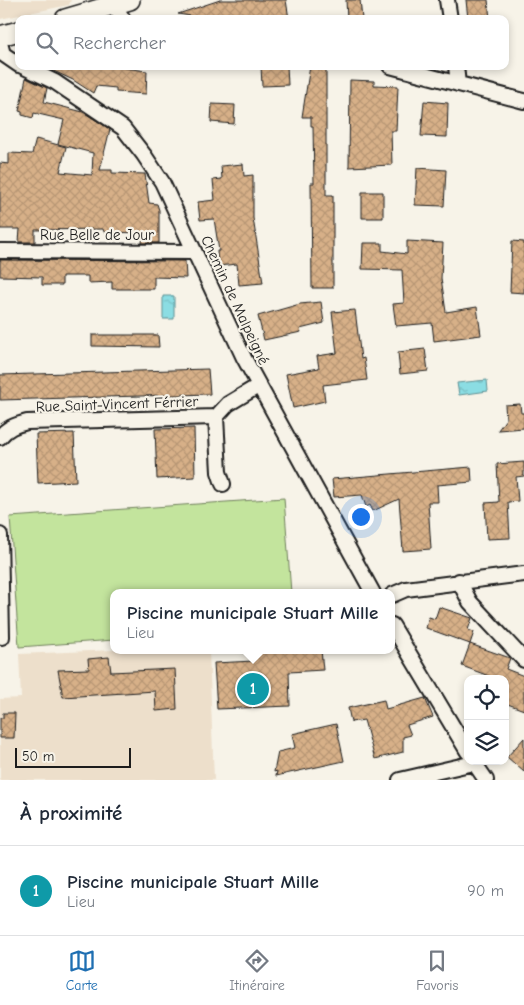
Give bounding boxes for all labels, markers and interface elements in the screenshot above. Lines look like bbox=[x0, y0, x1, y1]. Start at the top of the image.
search box bbox=[15, 15, 509, 70]
icon: search bbox=[33, 29, 61, 57]
text: Rechercher bbox=[73, 32, 166, 54]
street label: Rue Belle de Jour bbox=[40, 226, 154, 244]
street label: Chemin de Malpeigné bbox=[197, 232, 273, 368]
street label: Rue Saint-Vincent Férrier bbox=[35, 392, 199, 416]
your location bbox=[348, 504, 374, 530]
popup bbox=[110, 589, 395, 654]
text: Piscine municipale Stuart Mille bbox=[127, 602, 378, 624]
text: Lieu bbox=[127, 624, 154, 642]
pin: 1 bbox=[237, 670, 269, 708]
map controls bbox=[464, 675, 509, 765]
button: locate bbox=[464, 675, 509, 720]
button: layers bbox=[464, 720, 509, 765]
scale bar bbox=[15, 745, 131, 768]
text: 50 m bbox=[22, 748, 54, 765]
text: À proximité bbox=[20, 801, 122, 825]
text: Piscine municipale Stuart Mille bbox=[67, 871, 319, 893]
text: 1 bbox=[33, 882, 39, 900]
text: 90 m bbox=[467, 882, 504, 900]
text: Lieu bbox=[67, 893, 95, 911]
tab: Carte bbox=[66, 947, 98, 994]
tab: Itinéraire bbox=[229, 947, 285, 994]
tab: Favoris bbox=[416, 947, 458, 994]

